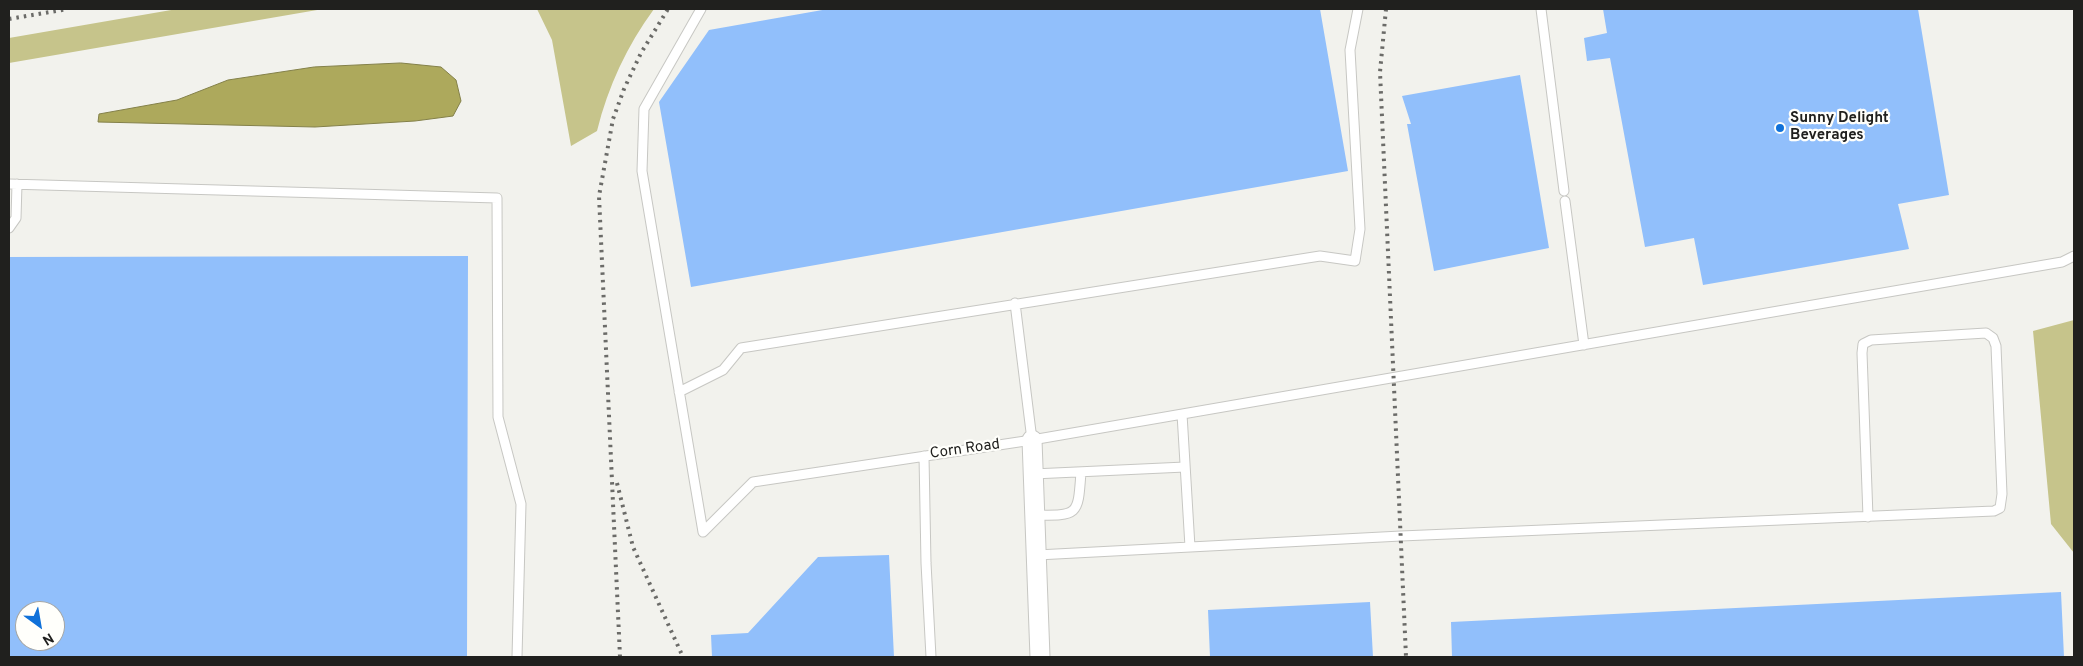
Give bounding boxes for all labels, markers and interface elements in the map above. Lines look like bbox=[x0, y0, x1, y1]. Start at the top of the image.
place label: Sunny Delight Beverages bbox=[1790, 110, 1889, 145]
marker: Sunny Delight Beverages bbox=[1774, 122, 1786, 134]
street label: Corn Road bbox=[929, 436, 1001, 464]
north arrow bbox=[15, 601, 65, 651]
text: N bbox=[39, 628, 56, 648]

